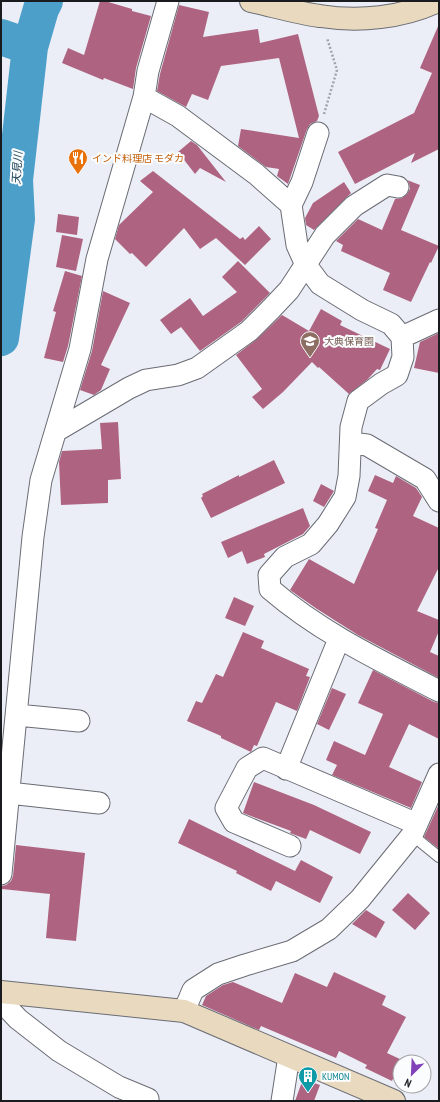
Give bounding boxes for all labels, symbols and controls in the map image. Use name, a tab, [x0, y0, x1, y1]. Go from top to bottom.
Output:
restaurant icon: インド料理店 モダカ	[67, 147, 89, 175]
water label: 天見川	[9, 150, 25, 185]
place label: インド料理店 モダカ	[92, 152, 184, 165]
school or university icon: 大典保育園	[299, 330, 321, 358]
place label: 大典保育園	[324, 335, 374, 348]
north arrow	[392, 1054, 432, 1094]
building icon: KUMON	[297, 1065, 319, 1093]
place label: KUMON	[322, 1070, 349, 1083]
text: N	[402, 1076, 413, 1091]

